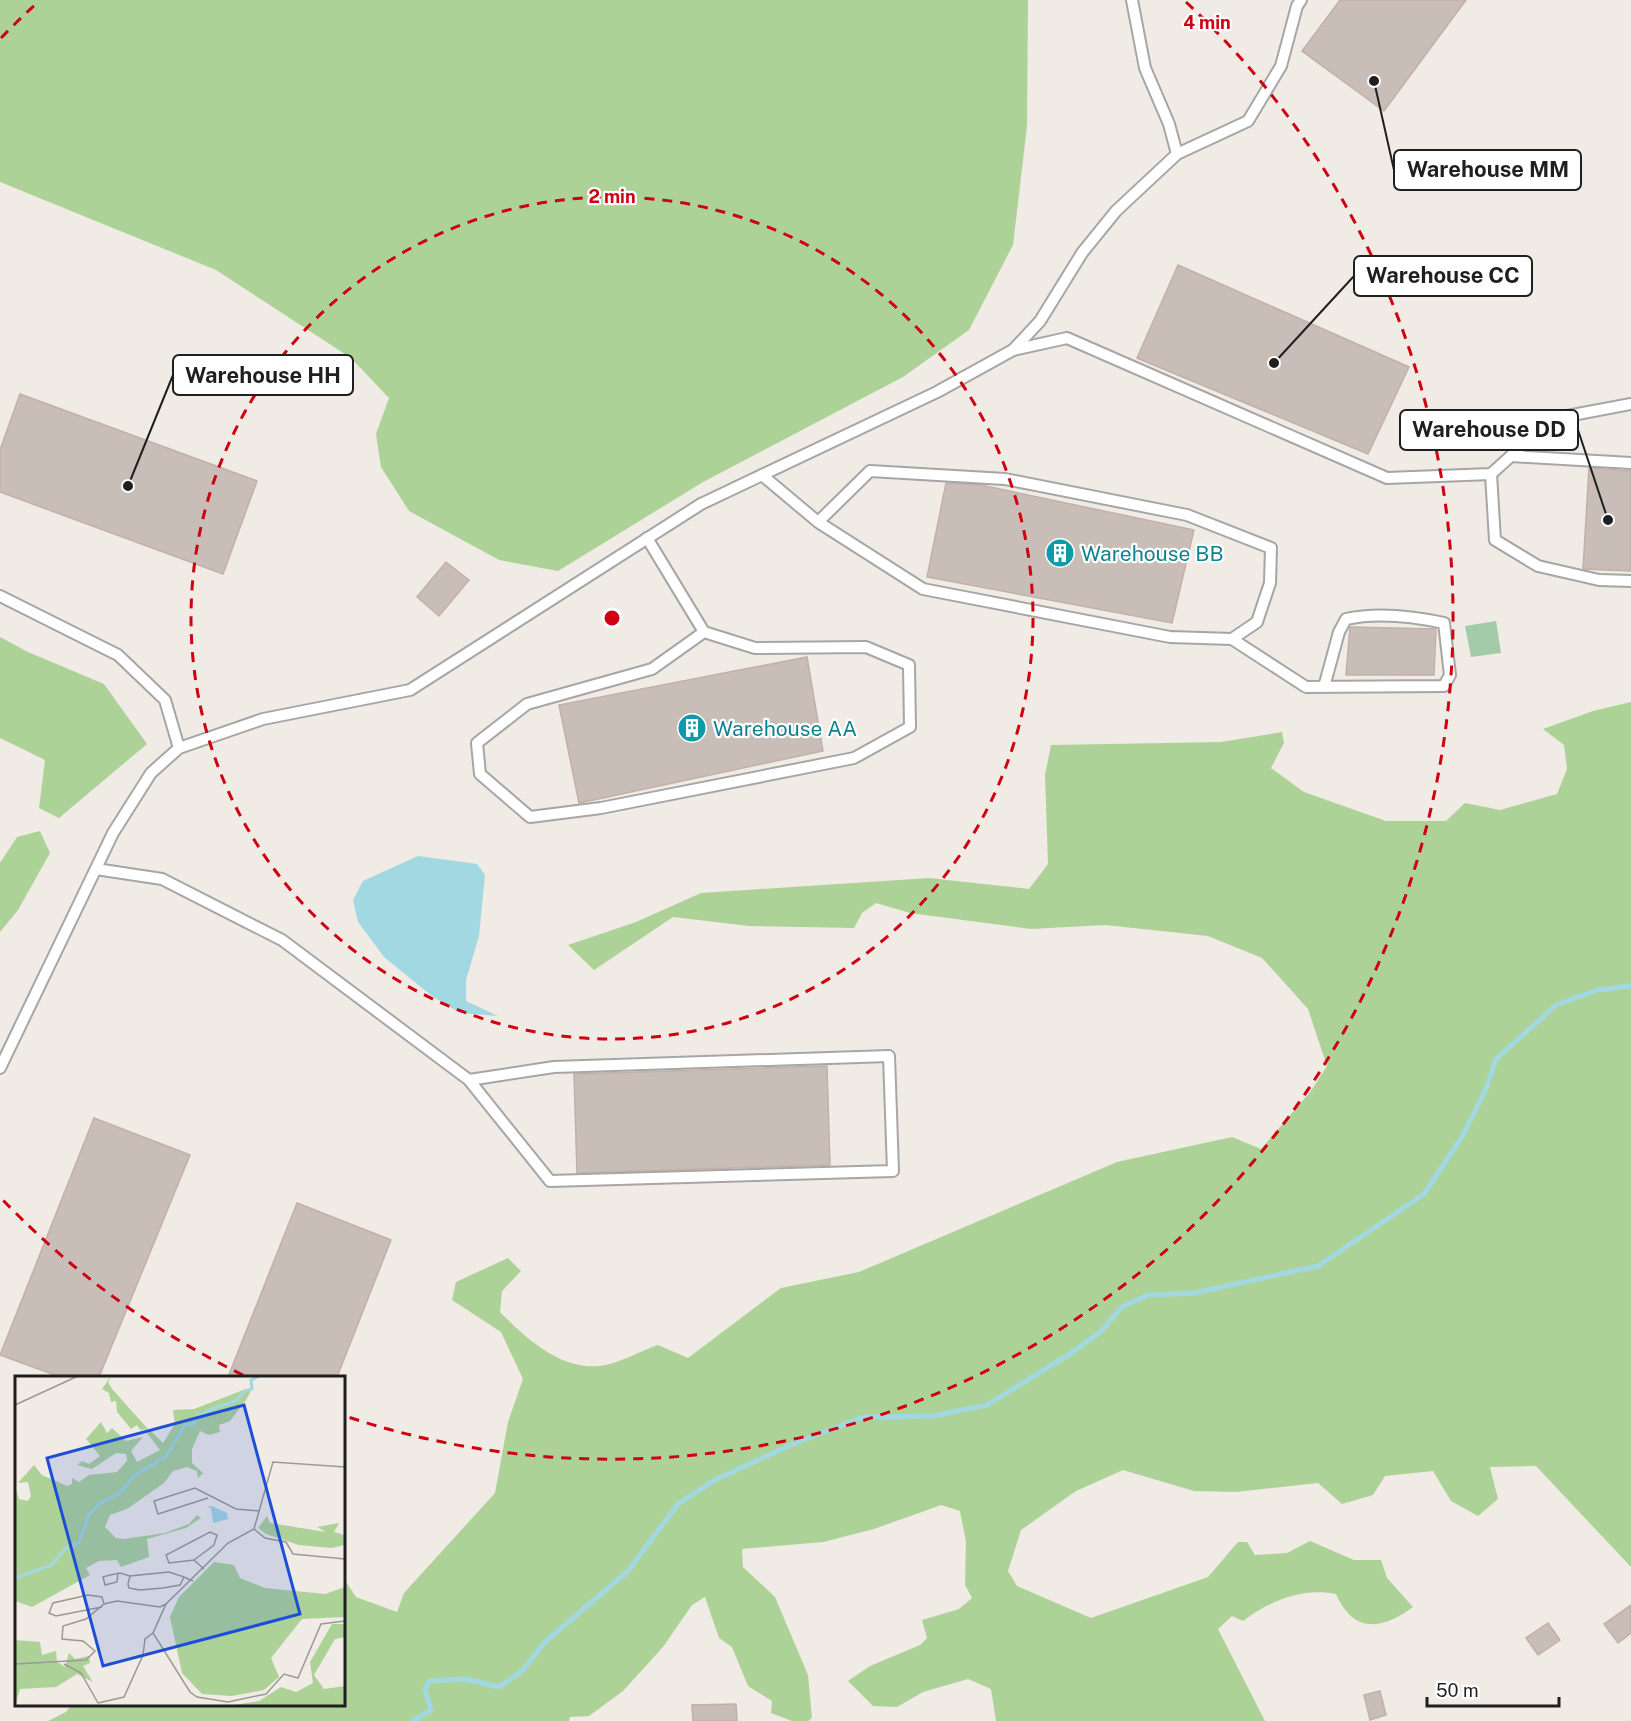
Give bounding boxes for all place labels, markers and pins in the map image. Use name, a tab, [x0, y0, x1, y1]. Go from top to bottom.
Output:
callout: Warehouse MM	[1394, 150, 1581, 190]
callout: Warehouse CC	[1354, 256, 1532, 296]
callout: Warehouse HH	[173, 355, 353, 395]
callout: Warehouse DD	[1400, 410, 1578, 450]
building icon: Warehouse BB	[1044, 537, 1076, 569]
place label: Warehouse BB	[1081, 541, 1224, 566]
centre of rings	[602, 608, 622, 628]
building icon: Warehouse AA	[676, 712, 708, 744]
place label: Warehouse AA	[713, 716, 857, 741]

